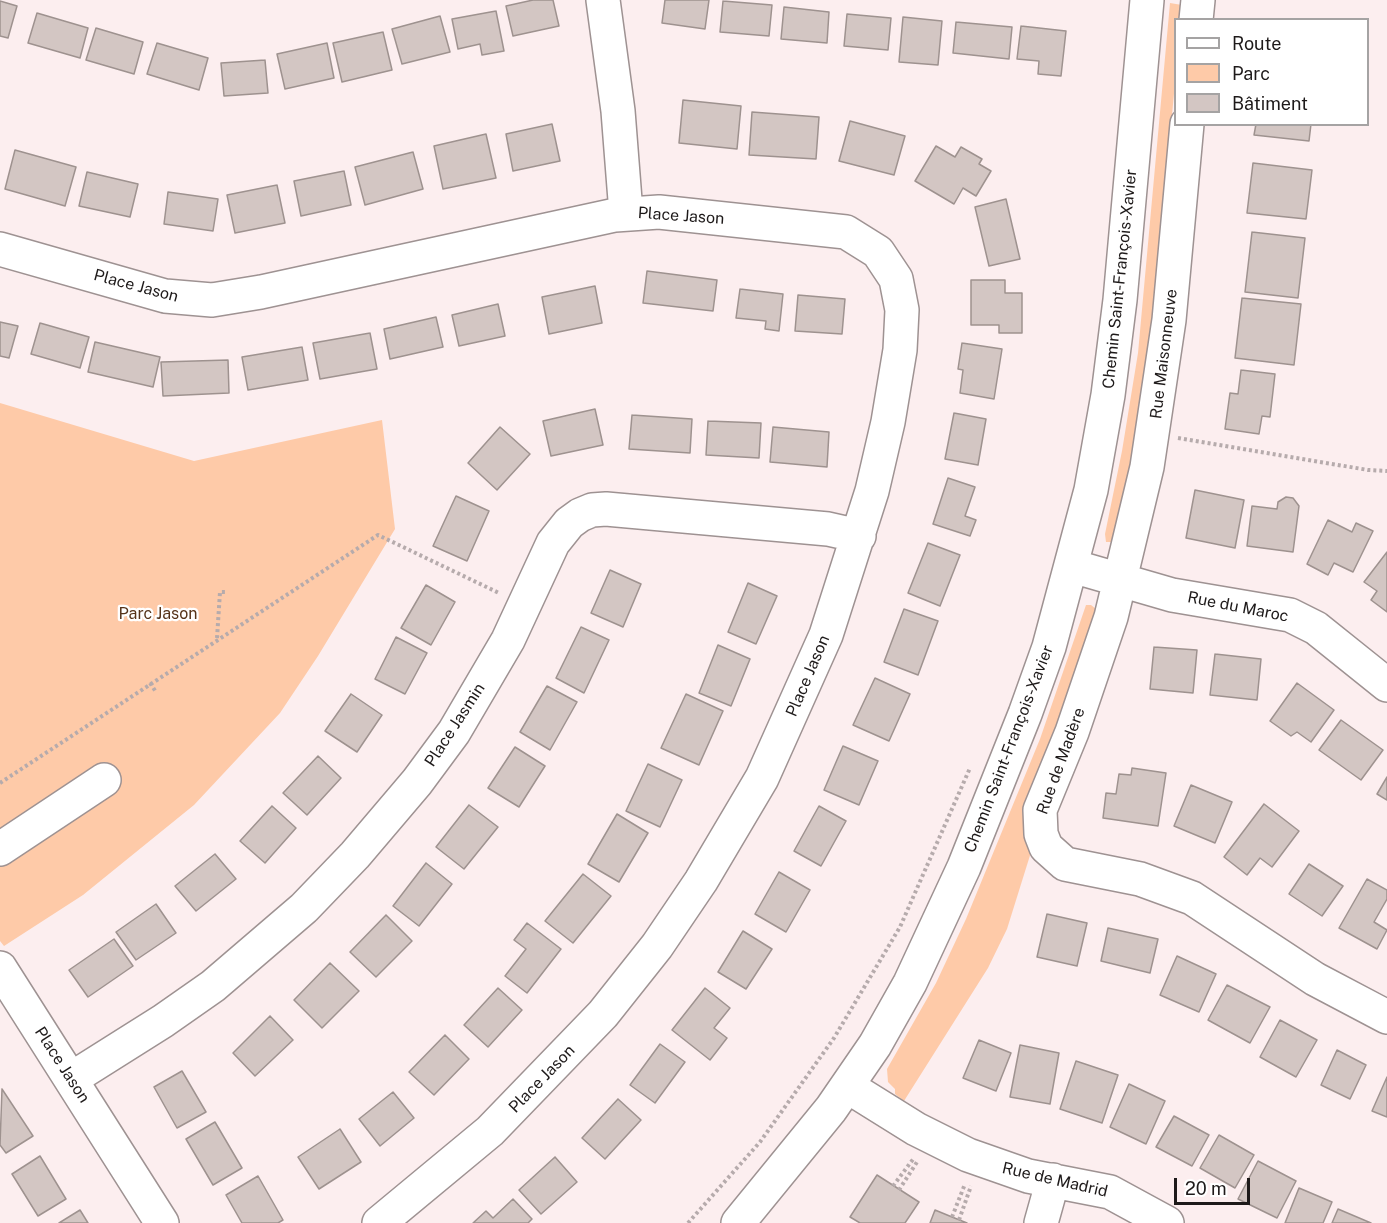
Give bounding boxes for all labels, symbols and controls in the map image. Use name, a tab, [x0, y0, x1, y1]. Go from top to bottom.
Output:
legend	[1174, 18, 1369, 126]
text: Route	[1232, 33, 1281, 54]
text: Parc	[1232, 63, 1270, 84]
text: Bâtiment	[1232, 93, 1308, 114]
street label: Chemin Saint-François-Xavier	[1099, 168, 1141, 390]
street label: Place Jason	[637, 203, 725, 229]
street label: Place Jason	[92, 266, 180, 306]
street label: Rue Maisonneuve	[1147, 288, 1181, 420]
street label: Rue du Maroc	[1186, 588, 1290, 626]
park label: Parc Jason	[119, 604, 197, 624]
street label: Place Jason	[782, 632, 834, 720]
street label: Chemin Saint-François-Xavier	[960, 643, 1058, 855]
street label: Place Jasmin	[421, 680, 489, 770]
street label: Rue de Madère	[1033, 705, 1089, 817]
street label: Place Jason	[30, 1023, 94, 1107]
street label: Place Jason	[505, 1041, 579, 1117]
street label: Rue de Madrid	[1000, 1159, 1110, 1201]
scale bar	[1177, 1166, 1254, 1204]
text: 20 m	[1185, 1178, 1227, 1199]

